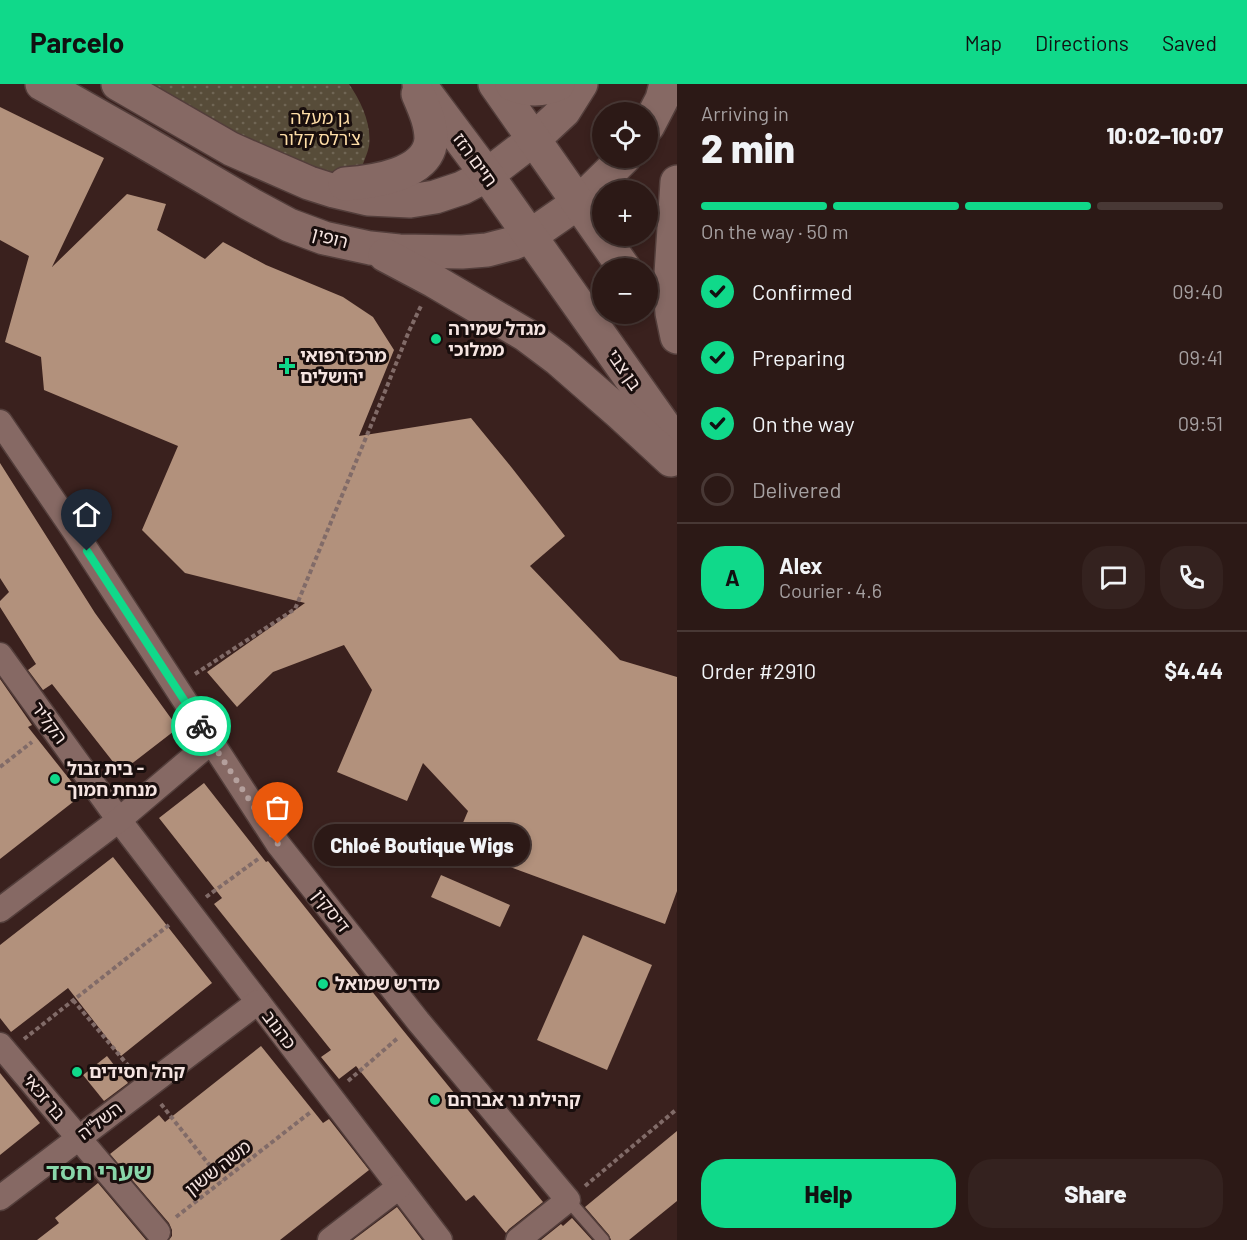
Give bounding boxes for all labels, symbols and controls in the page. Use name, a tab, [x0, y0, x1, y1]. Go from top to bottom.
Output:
text: Parcelo	[30, 25, 124, 59]
text: Map	[965, 30, 1002, 55]
text: Directions	[1035, 30, 1129, 55]
text: Saved	[1162, 30, 1217, 55]
text: Arriving in	[701, 101, 789, 125]
map controls	[592, 102, 658, 324]
button: locate	[592, 102, 658, 168]
park label: גן מעלה צ'רלס קלור	[279, 106, 361, 149]
text: 10:02–10:07	[1106, 122, 1223, 148]
text: 2 min	[701, 124, 795, 171]
street label: חיים הזז	[449, 128, 503, 191]
button: +	[592, 180, 658, 246]
text: On the way · 50 m	[701, 219, 849, 243]
street label: רופין	[310, 222, 351, 252]
button: −	[592, 258, 658, 324]
icon: check	[701, 275, 734, 308]
text: Confirmed	[752, 278, 852, 304]
text: 09:40	[1172, 279, 1223, 303]
place label: מגדל שמירה ממלוכי	[448, 317, 546, 360]
marker: מגדל שמירה ממלוכי	[429, 332, 443, 346]
icon: check	[701, 341, 734, 374]
place label: מרכז רפואי ירושלים	[300, 344, 387, 387]
text: Preparing	[752, 344, 845, 370]
street label: בן צבי	[603, 345, 647, 394]
text: 09:41	[1178, 345, 1223, 369]
marker: מרכז רפואי ירושלים	[278, 357, 296, 375]
icon: check	[701, 407, 734, 440]
text: On the way	[752, 410, 855, 436]
text: 09:51	[1178, 411, 1223, 435]
text: Delivered	[752, 476, 841, 502]
pin	[61, 489, 112, 551]
icon: home	[70, 498, 103, 531]
button: chat	[1082, 546, 1145, 609]
button: phone	[1160, 546, 1223, 609]
text: Alex	[779, 552, 822, 578]
text: A	[725, 564, 740, 590]
text: Courier · 4.6	[779, 578, 882, 602]
text: Order #2910	[701, 657, 816, 683]
text: $4.44	[1165, 657, 1223, 683]
courier	[171, 696, 231, 756]
street label: הקליר	[27, 697, 72, 748]
icon: bike	[185, 710, 218, 743]
place label: בית זבול - מנחת חמוך	[67, 757, 158, 800]
marker: בית זבול - מנחת חמוך	[48, 772, 62, 786]
pin	[252, 782, 303, 844]
icon: bag	[261, 791, 294, 824]
callout: Chloé Boutique Wigs	[314, 823, 530, 865]
text: Chloé Boutique Wigs	[330, 833, 514, 857]
street label: דיסקין	[308, 884, 356, 937]
place label: מדרש שמואל	[335, 972, 440, 994]
marker: מדרש שמואל	[316, 977, 330, 991]
street label: כהנוב	[258, 1006, 302, 1053]
place label: קהל חסידים	[89, 1060, 185, 1082]
marker: קהל חסידים	[70, 1065, 84, 1079]
street label: בר זכאי	[19, 1068, 71, 1124]
place label: קהילת נר אברהם	[447, 1088, 581, 1110]
marker: קהילת נר אברהם	[428, 1093, 442, 1107]
street label: השל"ה	[73, 1096, 126, 1144]
street label: משה ששון	[180, 1135, 255, 1200]
district label: שערי חסד	[46, 1156, 152, 1185]
button: Help	[701, 1159, 956, 1228]
button: Share	[968, 1159, 1223, 1228]

